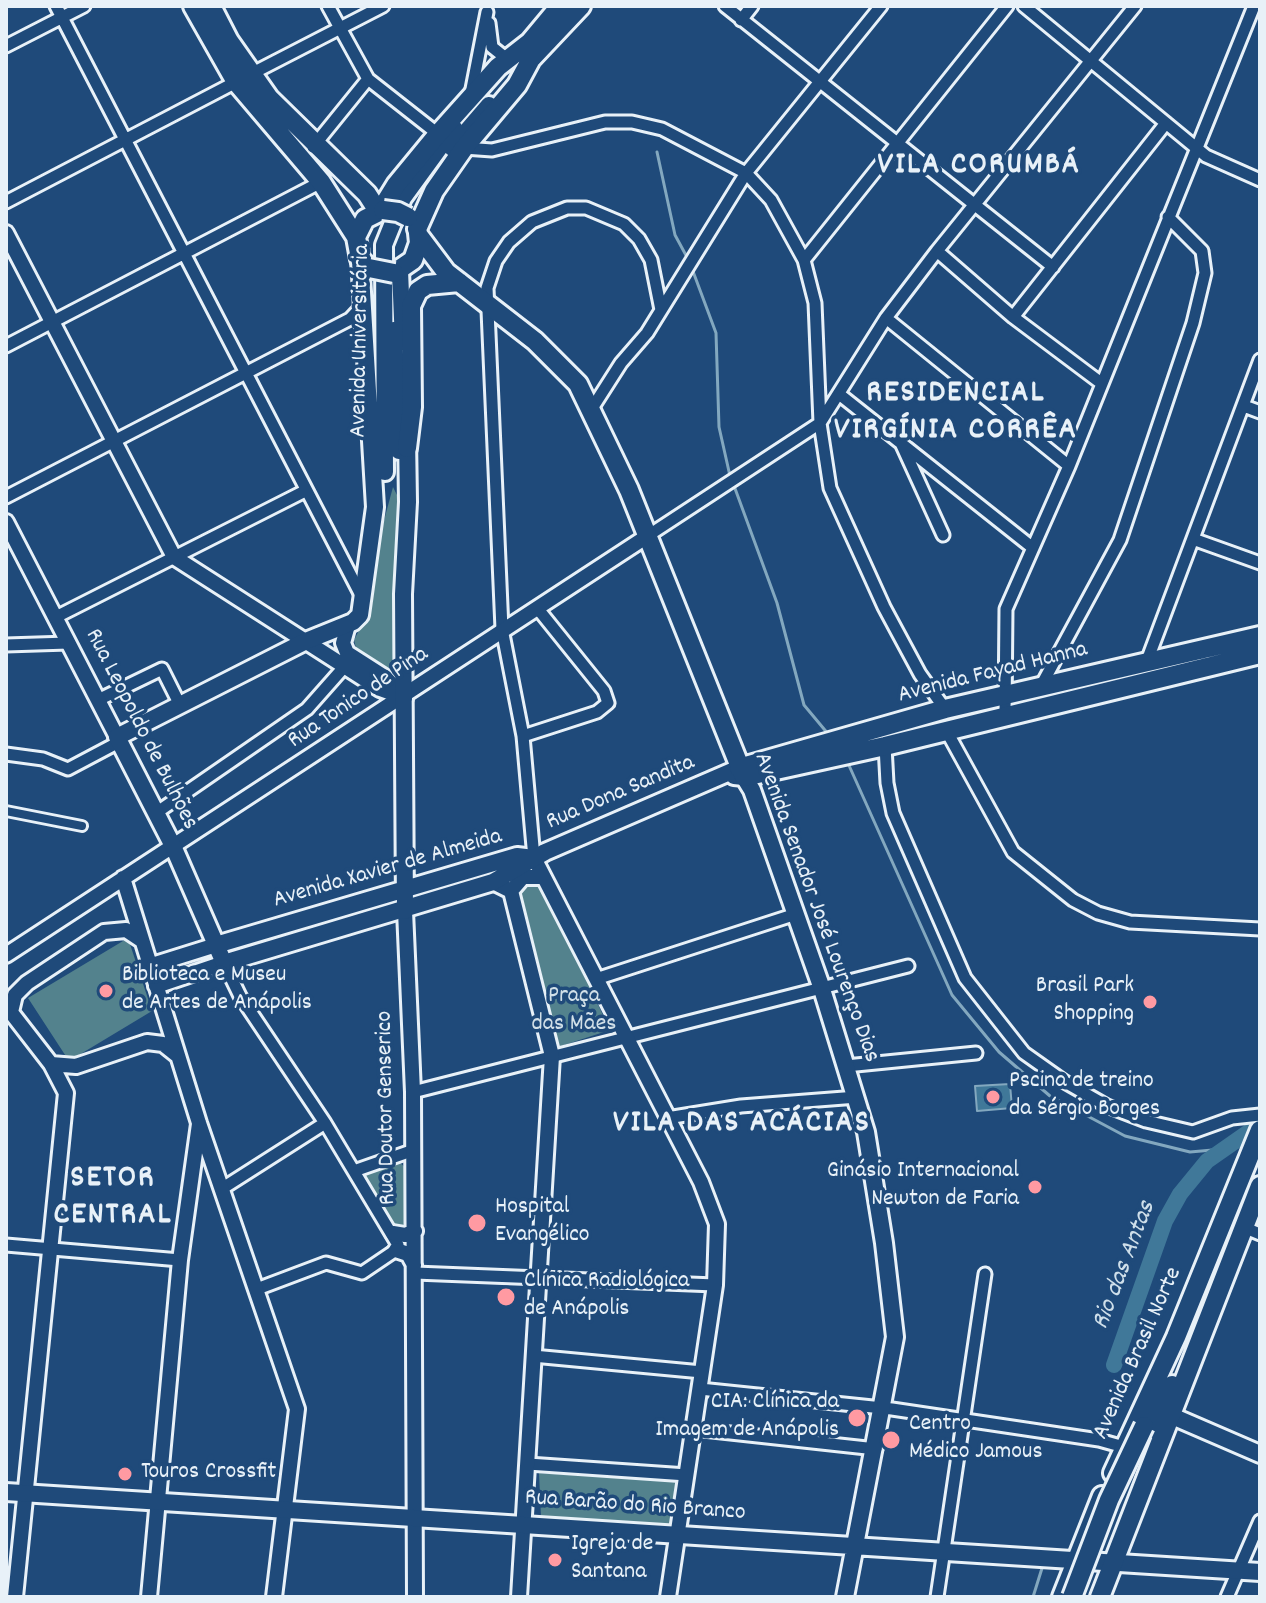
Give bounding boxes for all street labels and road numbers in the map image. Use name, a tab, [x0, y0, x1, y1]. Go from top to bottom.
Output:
street label: Avenida Universitária	[346, 244, 378, 438]
street label: Rua Leopoldo de Bulhões	[77, 625, 203, 835]
street label: Avenida Fayad Hanna	[895, 637, 1091, 711]
street label: Rua Tonico de Pina	[283, 641, 435, 757]
street label: Avenida Senador José Lourenço Dias	[745, 749, 885, 1067]
street label: Rua Dona Sandita	[542, 750, 700, 838]
street label: Avenida Xavier de Almeida	[270, 824, 506, 916]
street label: Rua Doutor Genserico	[372, 1011, 404, 1205]
street label: Avenida Brasil Norte	[1088, 1264, 1190, 1444]
street label: Rua Barão do Rio Branco	[524, 1485, 746, 1529]

